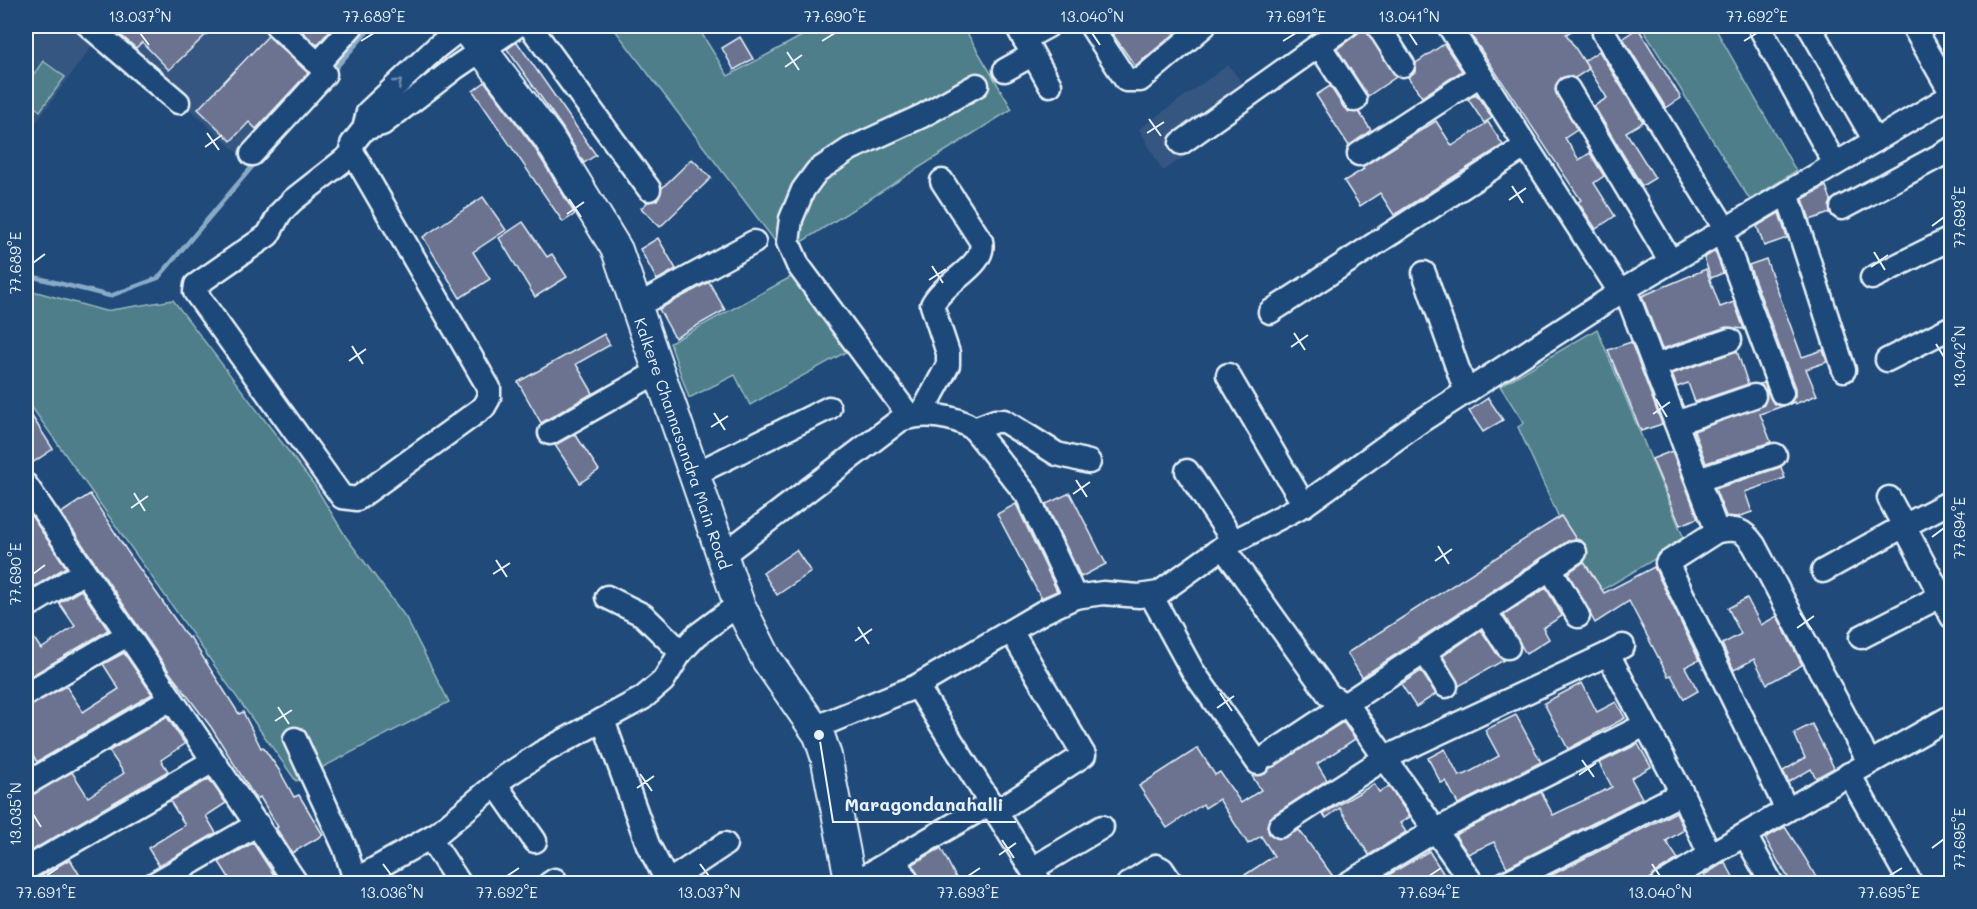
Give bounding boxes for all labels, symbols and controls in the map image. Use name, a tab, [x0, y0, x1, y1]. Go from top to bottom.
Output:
text: 13.037°N	[108, 6, 172, 26]
text: 77.689°E	[343, 6, 406, 26]
text: 77.690°E	[804, 6, 867, 26]
text: 13.040°N	[1060, 6, 1124, 26]
text: 77.691°E	[1266, 6, 1326, 26]
text: 13.041°N	[1378, 6, 1440, 26]
text: 77.692°E	[1726, 6, 1788, 26]
one-way arrow	[391, 80, 402, 91]
text: 77.693°E	[1949, 185, 1969, 248]
text: 77.689°E	[5, 231, 25, 294]
street label: Kalkere Channasandra Main Road	[631, 315, 737, 572]
text: 13.042°N	[1949, 325, 1969, 389]
text: 77.694°E	[1949, 496, 1969, 559]
text: 77.690°E	[5, 542, 25, 605]
text: 13.035°N	[5, 782, 25, 846]
callout: Maragondanahalli	[833, 786, 1016, 822]
text: Maragondanahalli	[844, 792, 1004, 816]
text: 77.695°E	[1949, 808, 1969, 870]
text: 77.691°E	[16, 882, 76, 902]
text: 13.036°N	[360, 882, 424, 902]
text: 77.692°E	[476, 882, 538, 902]
text: 13.037°N	[677, 882, 741, 902]
text: 77.693°E	[937, 882, 1000, 902]
text: 77.694°E	[1398, 882, 1461, 902]
text: 13.040°N	[1628, 882, 1692, 902]
text: 77.695°E	[1858, 882, 1920, 902]

